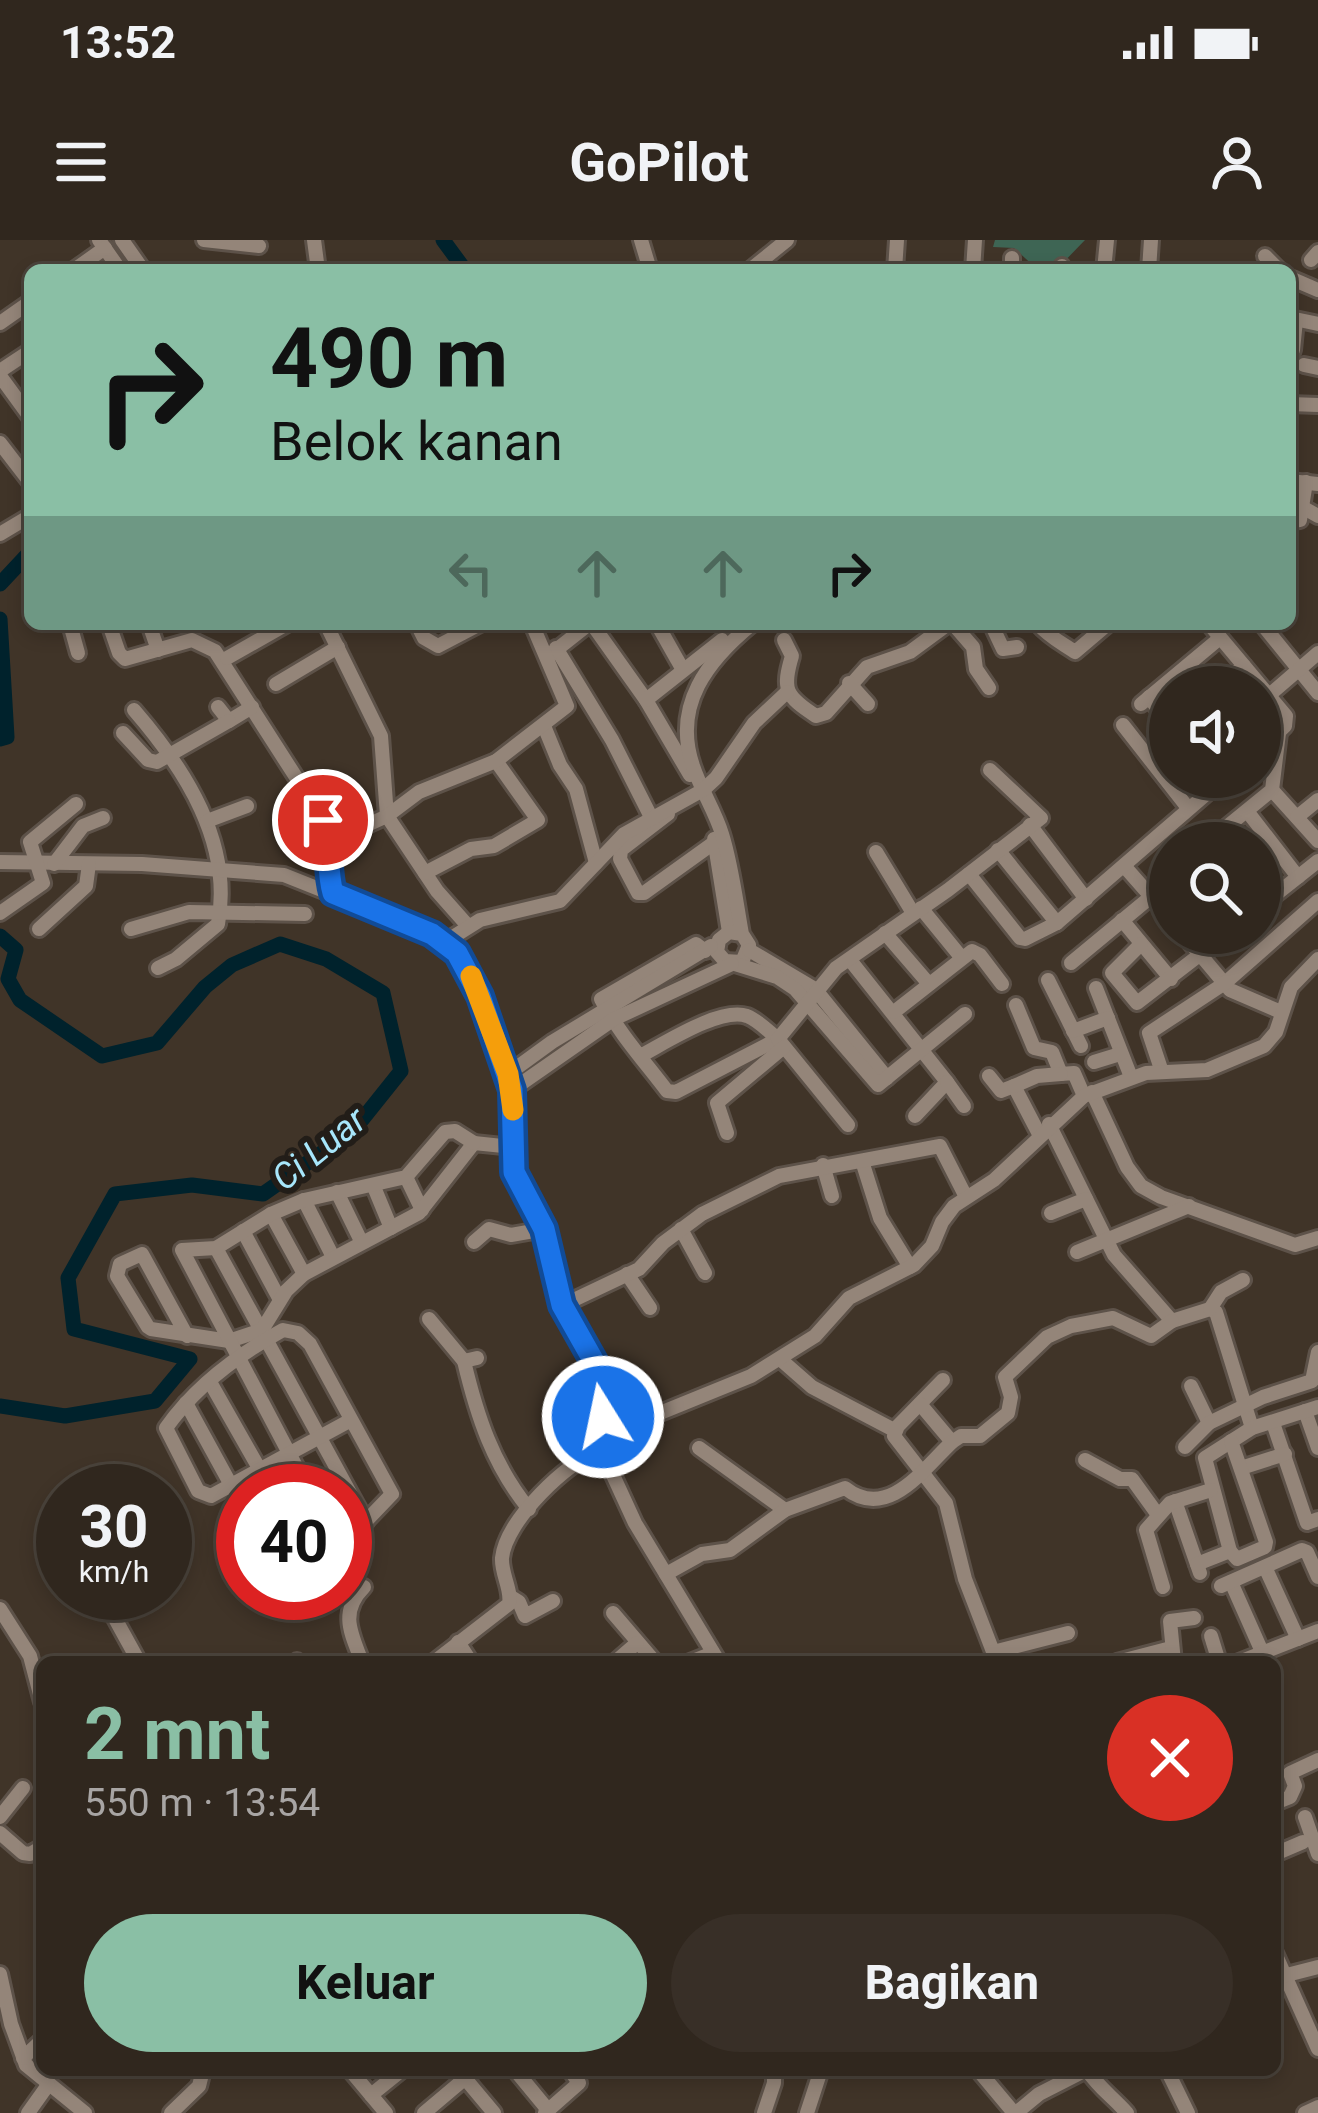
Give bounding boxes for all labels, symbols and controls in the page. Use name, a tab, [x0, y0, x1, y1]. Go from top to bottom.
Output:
text: 13:52	[60, 16, 176, 69]
icon: menu	[48, 129, 114, 195]
icon: person	[1204, 129, 1270, 195]
text: GoPilot	[569, 131, 749, 194]
text: 490 m	[270, 309, 508, 408]
icon: right	[72, 312, 228, 468]
text: Belok kanan	[270, 410, 563, 473]
icon: left	[438, 540, 504, 606]
icon: ahead	[564, 540, 630, 606]
icon: ahead	[690, 540, 756, 606]
icon: right	[816, 540, 882, 606]
map controls	[1149, 666, 1281, 954]
button: sound	[1149, 666, 1281, 798]
pin	[272, 769, 374, 871]
icon: arrive	[290, 787, 356, 853]
button: search	[1149, 822, 1281, 954]
water label: Ci Luar	[264, 1098, 375, 1199]
position arrow	[540, 1354, 666, 1480]
speed limit sign: 40	[216, 1464, 372, 1620]
text: 30	[80, 1491, 148, 1562]
text: km/h	[79, 1554, 149, 1589]
text: 2 mnt	[84, 1692, 270, 1777]
button: close	[1107, 1695, 1233, 1821]
text: 550 m · 13:54	[84, 1780, 320, 1826]
button: Keluar	[84, 1914, 647, 2052]
button: Bagikan	[671, 1914, 1233, 2052]

